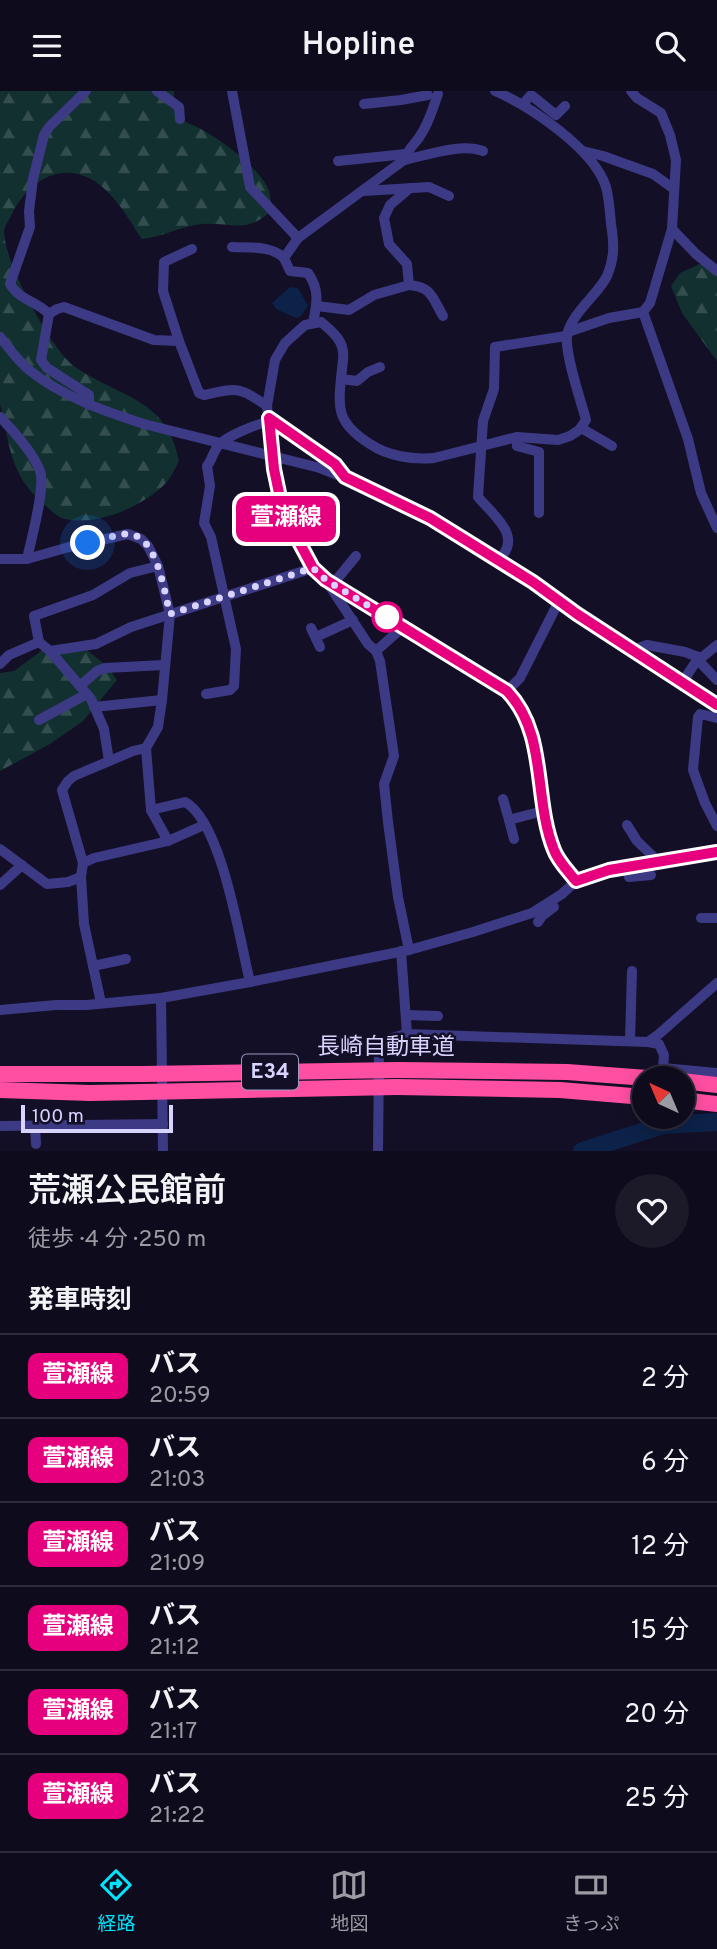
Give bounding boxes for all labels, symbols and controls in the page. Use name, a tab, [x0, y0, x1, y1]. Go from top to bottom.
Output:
text: Hopline	[302, 26, 415, 66]
icon: menu	[28, 27, 66, 65]
icon: search	[651, 27, 689, 65]
line badge: 萱瀬線	[246, 496, 326, 542]
text: 萱瀬線	[250, 504, 322, 534]
your location	[70, 525, 105, 560]
unlabelled marker	[372, 602, 402, 632]
street label: 長崎自動車道	[317, 1034, 455, 1063]
road number: E34	[242, 1055, 298, 1089]
north arrow	[632, 1066, 695, 1129]
map controls	[632, 1066, 695, 1129]
scale bar	[21, 1102, 173, 1134]
text: 100 m	[32, 1105, 84, 1129]
text: 荒瀬公民館前	[28, 1172, 226, 1214]
button: heart	[615, 1174, 689, 1248]
text: 徒歩 · 4 分 · 250 m	[28, 1226, 206, 1255]
text: 発車時刻	[28, 1285, 132, 1318]
text: バス	[149, 1349, 201, 1382]
text: 萱瀬線	[42, 1361, 114, 1391]
text: 2 分	[641, 1363, 689, 1396]
text: 20:59	[149, 1382, 211, 1411]
text: バス	[149, 1433, 201, 1466]
text: 萱瀬線	[42, 1445, 114, 1475]
text: 6 分	[641, 1447, 689, 1480]
text: 21:03	[149, 1466, 205, 1495]
text: バス	[149, 1517, 201, 1550]
text: 萱瀬線	[42, 1529, 114, 1559]
text: 12 分	[631, 1531, 689, 1564]
text: 21:09	[149, 1550, 205, 1579]
text: バス	[149, 1601, 201, 1634]
text: 萱瀬線	[42, 1613, 114, 1643]
text: 15 分	[631, 1615, 689, 1648]
text: 21:12	[149, 1634, 200, 1663]
text: バス	[149, 1685, 201, 1718]
text: 萱瀬線	[42, 1697, 114, 1727]
text: 20 分	[624, 1699, 689, 1732]
text: 21:17	[149, 1718, 197, 1747]
text: バス	[149, 1769, 201, 1802]
text: 萱瀬線	[42, 1781, 114, 1811]
text: 25 分	[625, 1783, 689, 1816]
text: 21:22	[149, 1802, 205, 1831]
tab: 経路	[97, 1866, 135, 1937]
tab: 地図	[330, 1866, 368, 1937]
tab: きっぷ	[563, 1866, 620, 1937]

